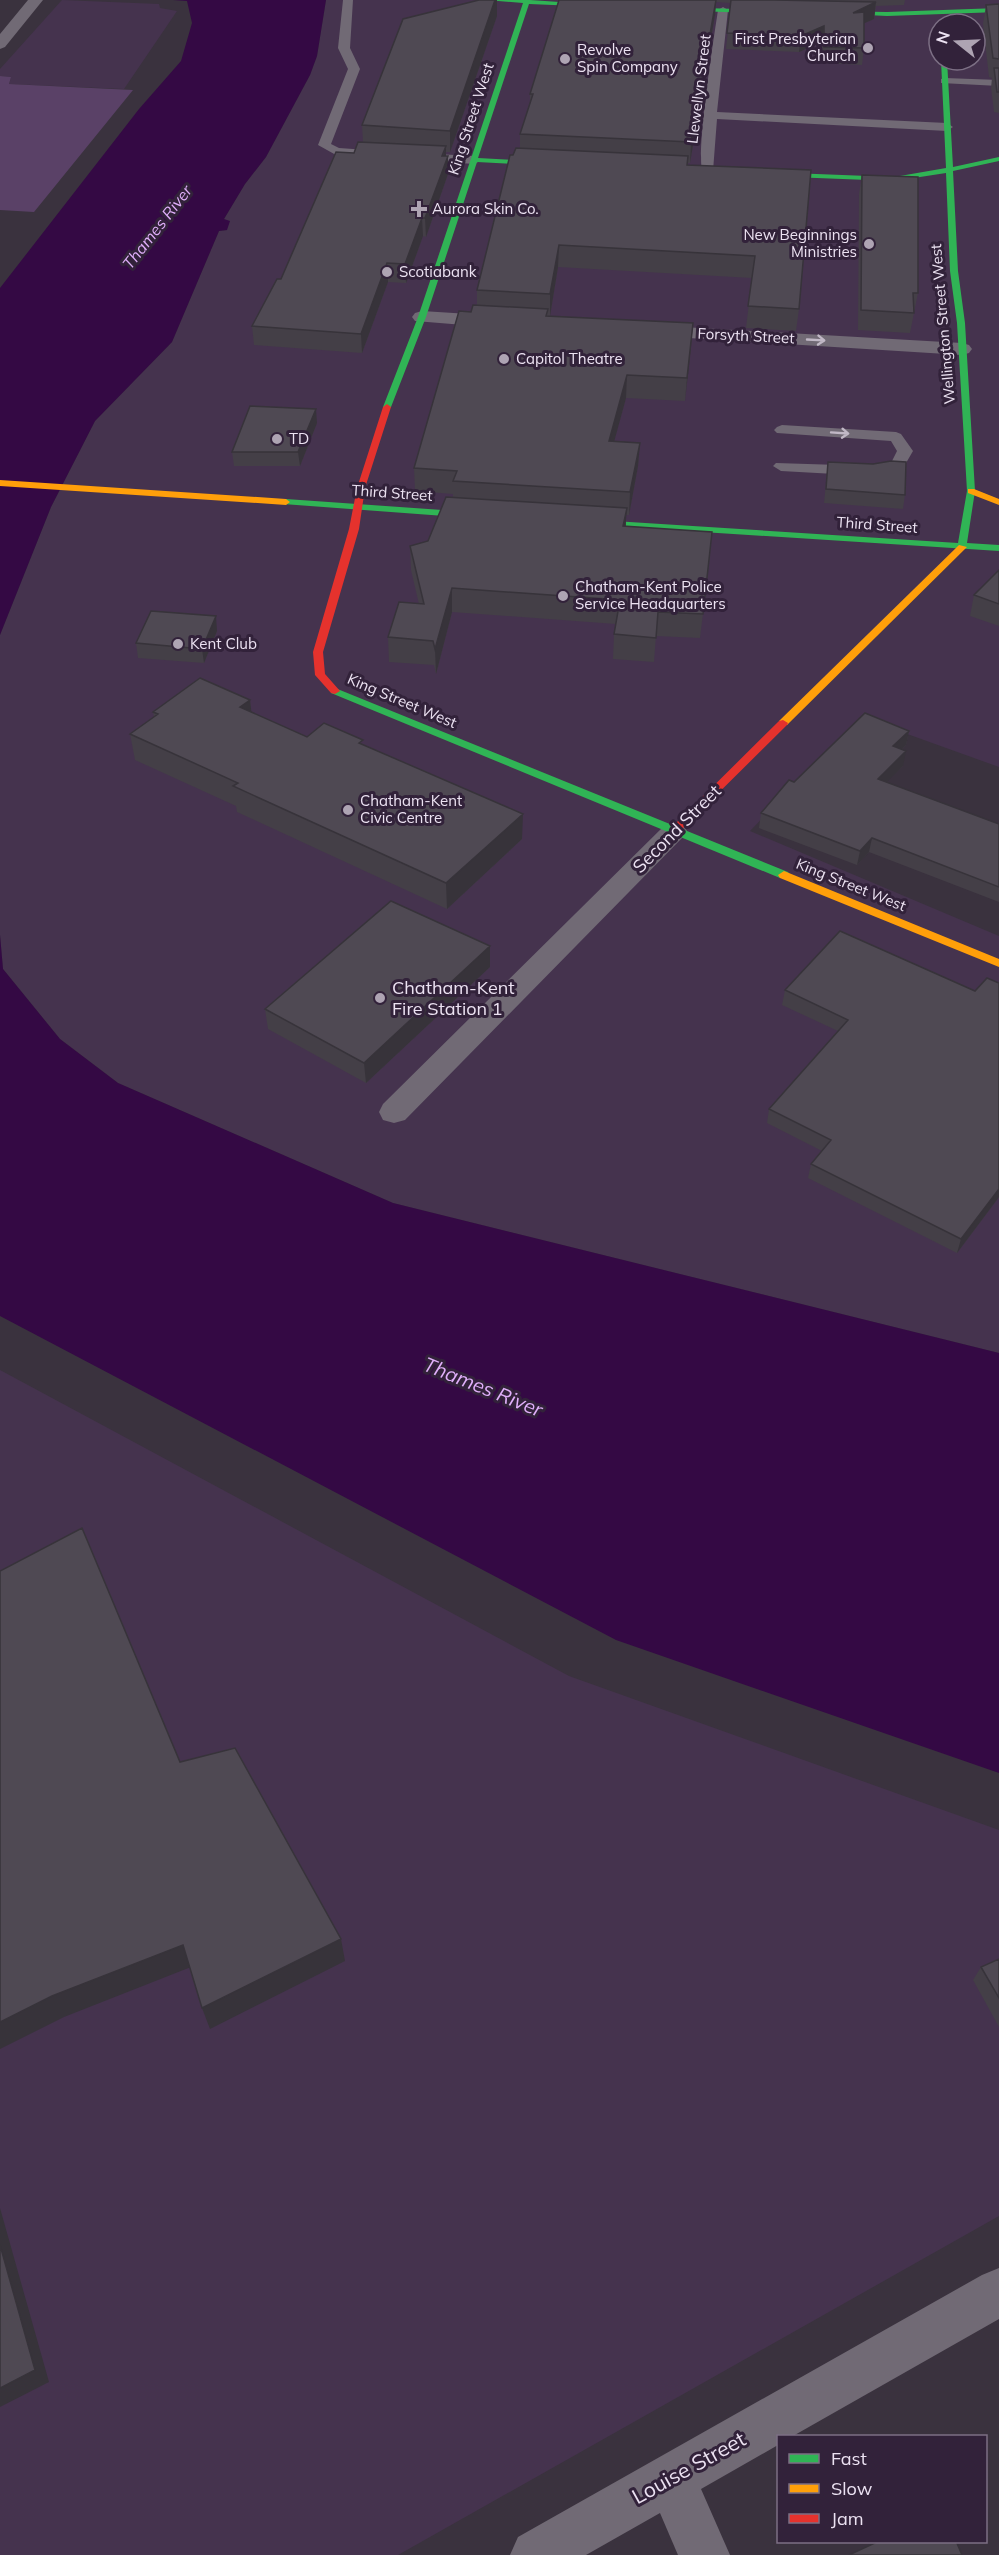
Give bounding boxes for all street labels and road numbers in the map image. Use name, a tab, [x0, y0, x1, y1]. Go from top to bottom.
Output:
street label: Llewellyn Street	[682, 33, 715, 145]
street label: King Street West	[443, 60, 498, 177]
street label: Wellington Street West	[926, 243, 959, 405]
street label: Forsyth Street	[697, 323, 795, 348]
street label: Third Street	[351, 480, 433, 505]
street label: Third Street	[836, 512, 918, 537]
street label: King Street West	[345, 669, 460, 732]
street label: Second Street	[628, 780, 726, 878]
street label: King Street West	[793, 854, 909, 915]
street label: Louise Street	[627, 2425, 750, 2509]

